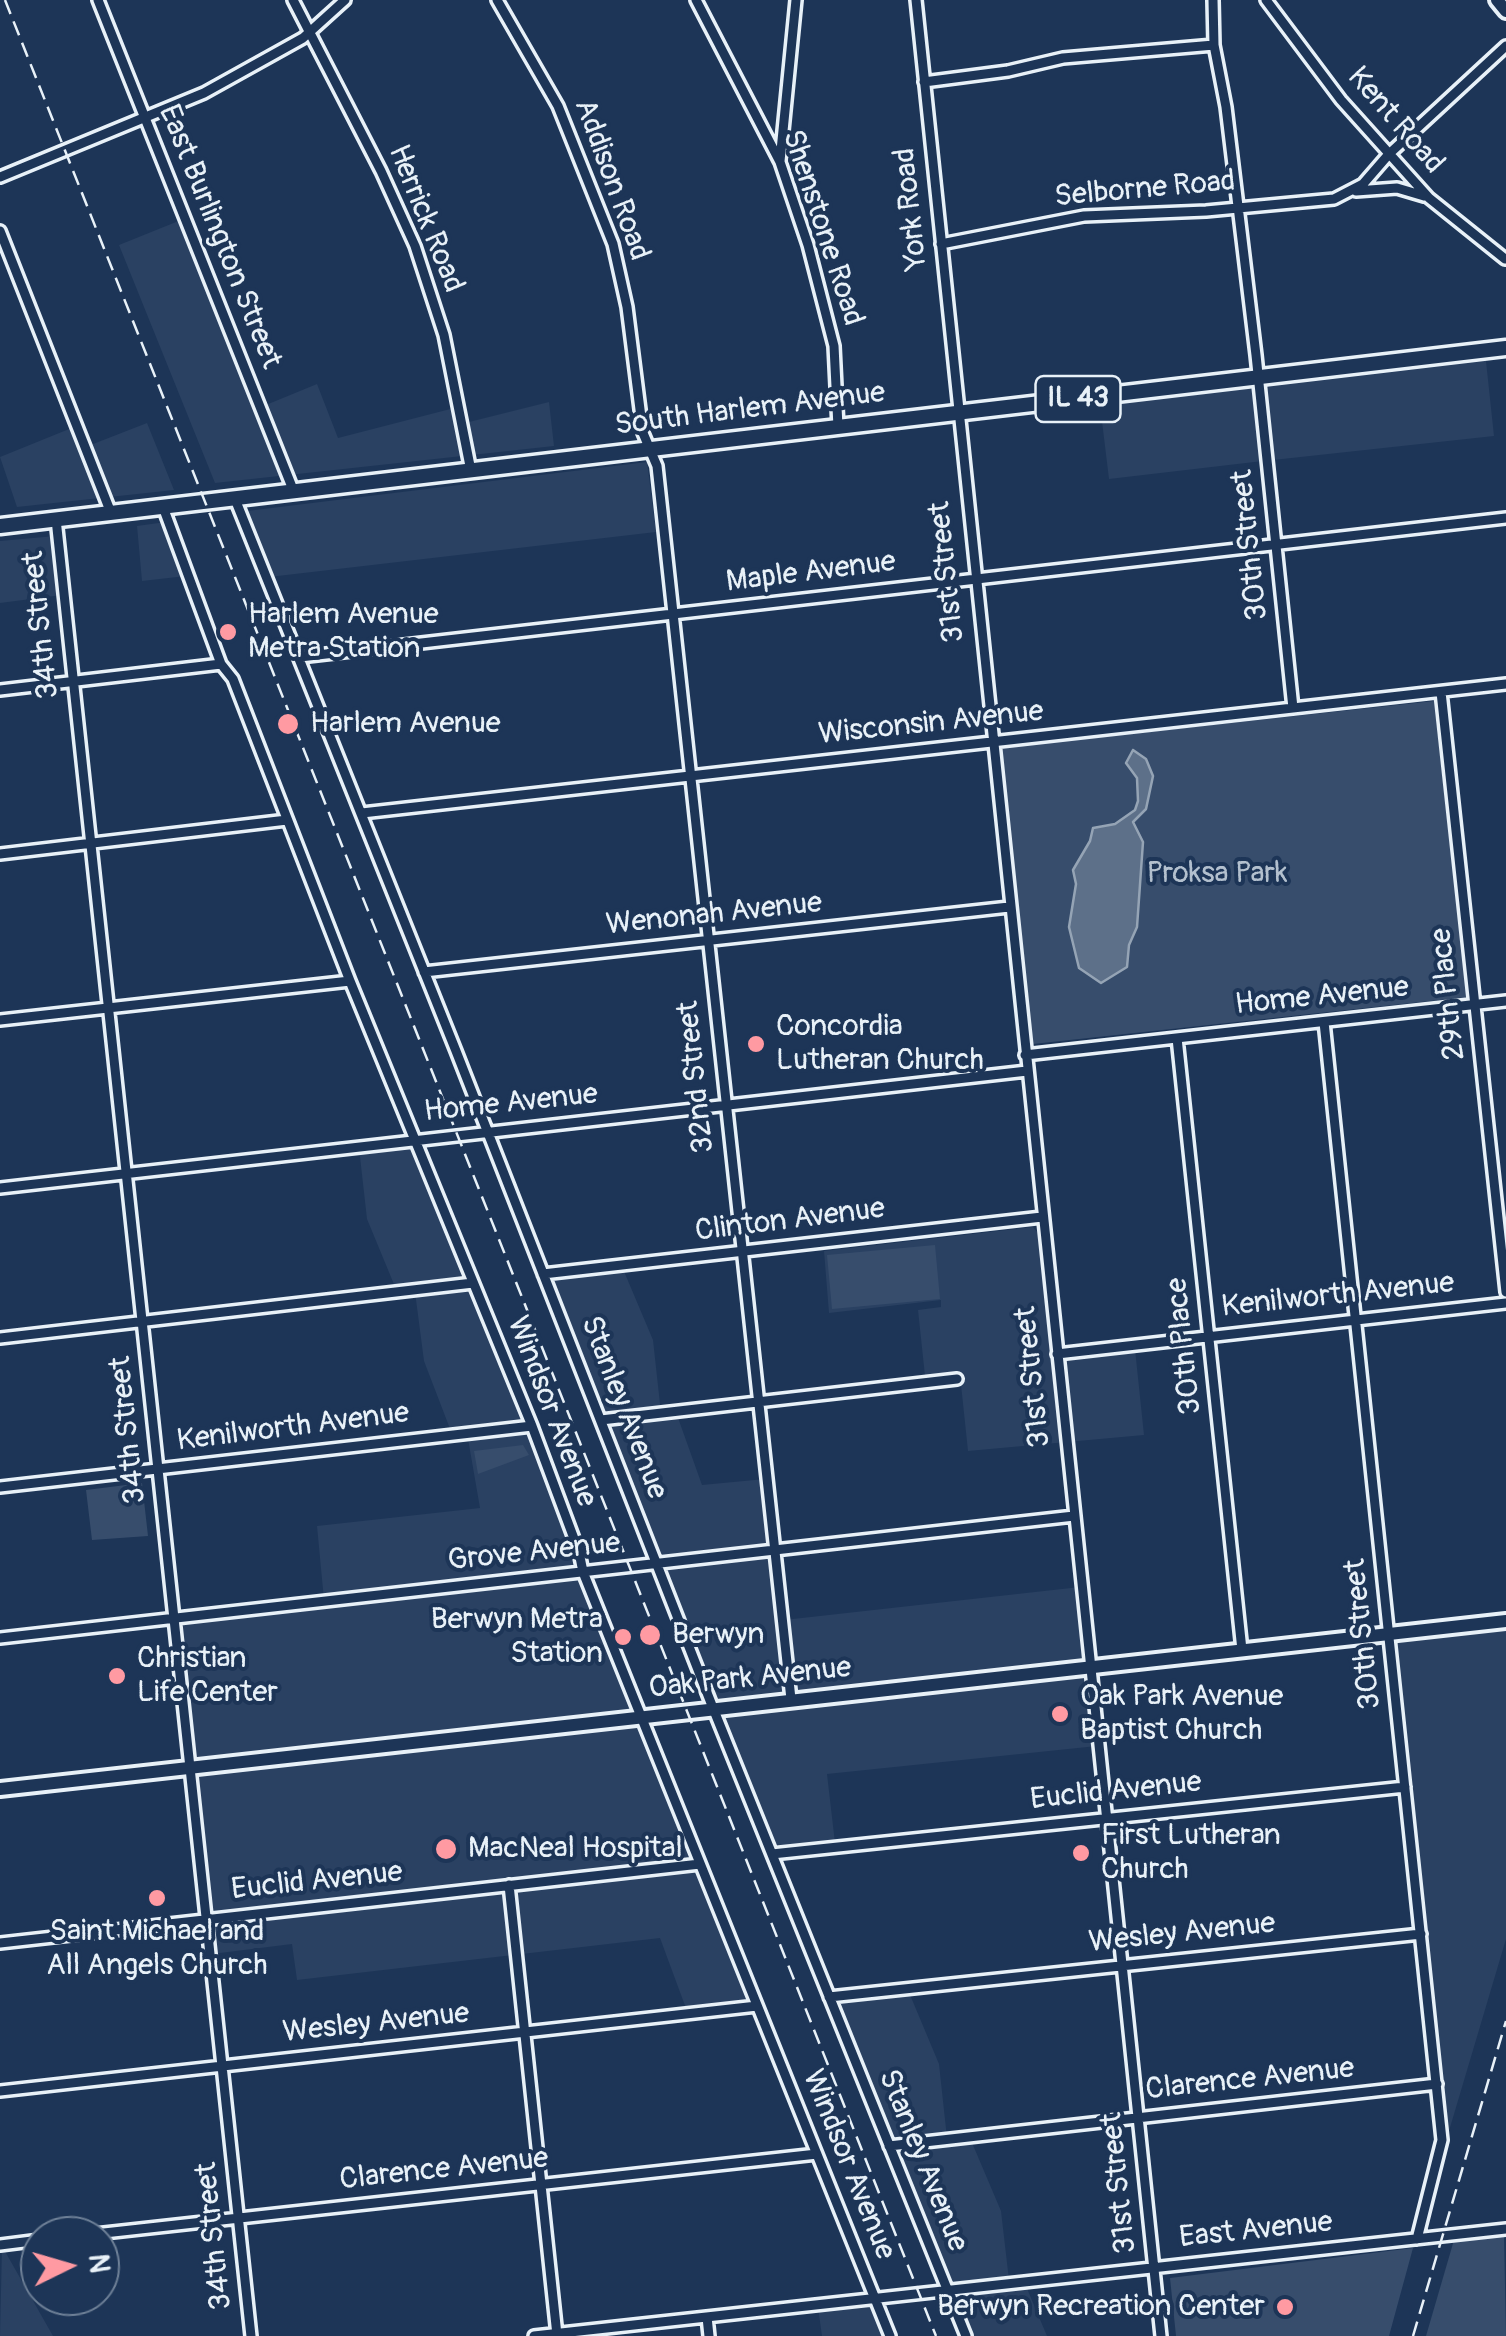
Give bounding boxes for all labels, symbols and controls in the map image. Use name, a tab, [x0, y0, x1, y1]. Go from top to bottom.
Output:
street label: Kent Road	[1339, 60, 1451, 182]
street label: Addison Road	[565, 94, 657, 266]
street label: East Burlington Street	[150, 100, 288, 374]
street label: Shenstone Road	[773, 126, 871, 330]
street label: Herrick Road	[379, 140, 471, 298]
street label: York Road	[888, 146, 936, 272]
street label: Selborne Road	[1053, 164, 1237, 216]
street label: South Harlem Avenue	[613, 376, 887, 444]
road number: IL 43	[1036, 376, 1120, 422]
street label: 30th Street	[1225, 468, 1277, 622]
street label: 31st Street	[923, 500, 973, 644]
street label: Maple Avenue	[724, 545, 898, 601]
street label: 34th Street	[16, 549, 68, 701]
place label: Harlem Avenue Metra Station	[248, 597, 439, 668]
marker: Harlem Avenue Metra Station	[217, 621, 239, 643]
street label: Wisconsin Avenue	[817, 694, 1045, 754]
place label: Harlem Avenue	[310, 706, 501, 742]
marker: Harlem Avenue	[275, 711, 301, 737]
park label: Proksa Park	[1146, 856, 1288, 892]
street label: Wenonah Avenue	[604, 886, 824, 944]
street label: 29th Place	[1424, 926, 1474, 1062]
street label: Home Avenue	[1233, 970, 1411, 1024]
street label: 32nd Street	[671, 999, 723, 1155]
place label: Concordia Lutheran Church	[776, 1009, 984, 1080]
marker: Concordia Lutheran Church	[745, 1033, 767, 1055]
street label: Home Avenue	[422, 1077, 600, 1131]
street label: Clinton Avenue	[693, 1191, 887, 1251]
street label: Kenilworth Avenue	[1220, 1266, 1456, 1326]
street label: 30th Place	[1160, 1276, 1210, 1416]
street label: 31st Street	[1009, 1305, 1059, 1449]
street label: Stanley Avenue	[572, 1311, 674, 1505]
street label: Windsor Avenue	[498, 1312, 604, 1512]
street label: 34th Street	[103, 1354, 155, 1506]
street label: Kenilworth Avenue	[175, 1396, 411, 1460]
street label: Grove Avenue	[446, 1526, 622, 1580]
street label: 30th Street	[1338, 1557, 1390, 1711]
place label: Berwyn Metra Station	[431, 1602, 603, 1672]
place label: Berwyn	[672, 1617, 765, 1653]
marker: Berwyn	[637, 1622, 663, 1648]
marker: Berwyn Metra Station	[612, 1626, 634, 1648]
place label: Christian Life Center	[137, 1641, 278, 1712]
street label: Oak Park Avenue	[647, 1650, 853, 1708]
marker: Christian Life Center	[106, 1665, 128, 1687]
place label: Oak Park Avenue Baptist Church	[1080, 1679, 1283, 1750]
marker: Oak Park Avenue Baptist Church	[1049, 1703, 1071, 1725]
street label: Euclid Avenue	[1029, 1765, 1203, 1819]
place label: First Lutheran Church	[1101, 1818, 1281, 1888]
place label: MacNeal Hospital	[468, 1831, 683, 1867]
marker: MacNeal Hospital	[433, 1836, 459, 1862]
marker: First Lutheran Church	[1070, 1842, 1092, 1864]
street label: Euclid Avenue	[230, 1855, 404, 1909]
marker: Saint Michael and All Angels Church	[146, 1887, 168, 1909]
street label: Wesley Avenue	[1087, 1906, 1277, 1962]
place label: Saint Michael and All Angels Church	[46, 1914, 268, 1984]
street label: Wesley Avenue	[281, 1996, 471, 2052]
street label: Clarence Avenue	[1144, 2051, 1356, 2109]
street label: Windsor Avenue	[794, 2065, 902, 2265]
street label: Stanley Avenue	[869, 2065, 975, 2257]
street label: 31st Street	[1095, 2111, 1145, 2255]
street label: Clarence Avenue	[338, 2141, 550, 2199]
street label: 34th Street	[189, 2160, 241, 2312]
street label: East Avenue	[1178, 2205, 1334, 2257]
north arrow	[20, 2216, 120, 2316]
text: N	[80, 2253, 117, 2274]
place label: Berwyn Recreation Center	[937, 2289, 1265, 2325]
marker: Berwyn Recreation Center	[1274, 2296, 1296, 2318]

